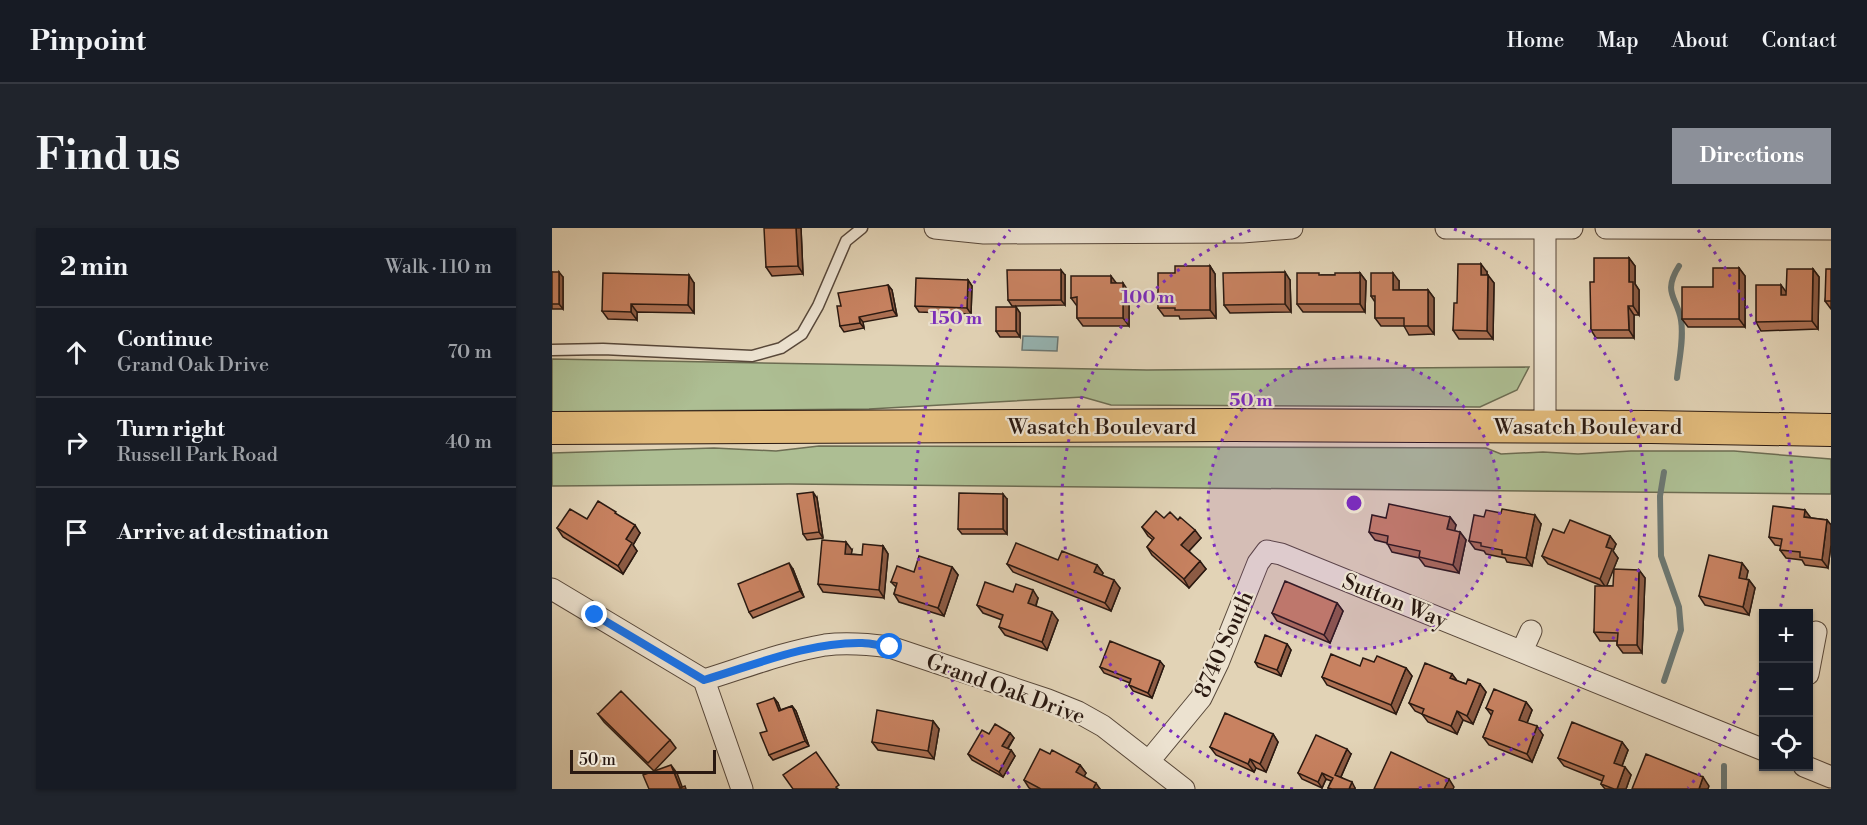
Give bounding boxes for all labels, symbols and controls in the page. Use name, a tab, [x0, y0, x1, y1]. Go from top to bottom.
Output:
text: Pinpoint	[30, 24, 146, 59]
text: Home	[1507, 28, 1564, 54]
text: Map	[1597, 28, 1639, 54]
text: About	[1672, 28, 1729, 54]
text: Contact	[1762, 28, 1837, 54]
button: Directions	[1672, 128, 1831, 184]
text: Find us	[36, 130, 180, 183]
text: 2 min	[60, 251, 128, 283]
text: Walk · 110 m	[385, 255, 492, 280]
text: 100 m	[1121, 286, 1175, 309]
text: 150 m	[930, 307, 983, 330]
text: Continue	[117, 326, 213, 353]
icon: ahead	[60, 336, 93, 369]
text: 70 m	[448, 340, 492, 365]
text: Grand Oak Drive	[117, 353, 269, 378]
text: 50 m	[1229, 389, 1273, 412]
street label: Wasatch Boulevard	[1007, 414, 1197, 441]
street label: Wasatch Boulevard	[1493, 414, 1683, 441]
text: Turn right	[117, 416, 225, 443]
icon: right	[60, 426, 93, 459]
text: 40 m	[445, 430, 492, 455]
text: Russell Park Road	[117, 443, 278, 468]
centre of rings	[1344, 493, 1364, 513]
icon: arrive	[60, 516, 93, 549]
text: Arrive at destination	[117, 519, 329, 546]
street label: Sutton Way	[1338, 568, 1451, 635]
street label: 8740 South	[1189, 587, 1260, 702]
route end	[581, 601, 607, 627]
map controls	[1759, 609, 1813, 771]
button: +	[1759, 609, 1813, 663]
route start	[876, 633, 902, 659]
street label: Grand Oak Drive	[922, 648, 1089, 731]
button: −	[1759, 663, 1813, 717]
button: locate	[1759, 717, 1813, 771]
scale bar	[570, 747, 716, 774]
text: 50 m	[579, 750, 616, 770]

